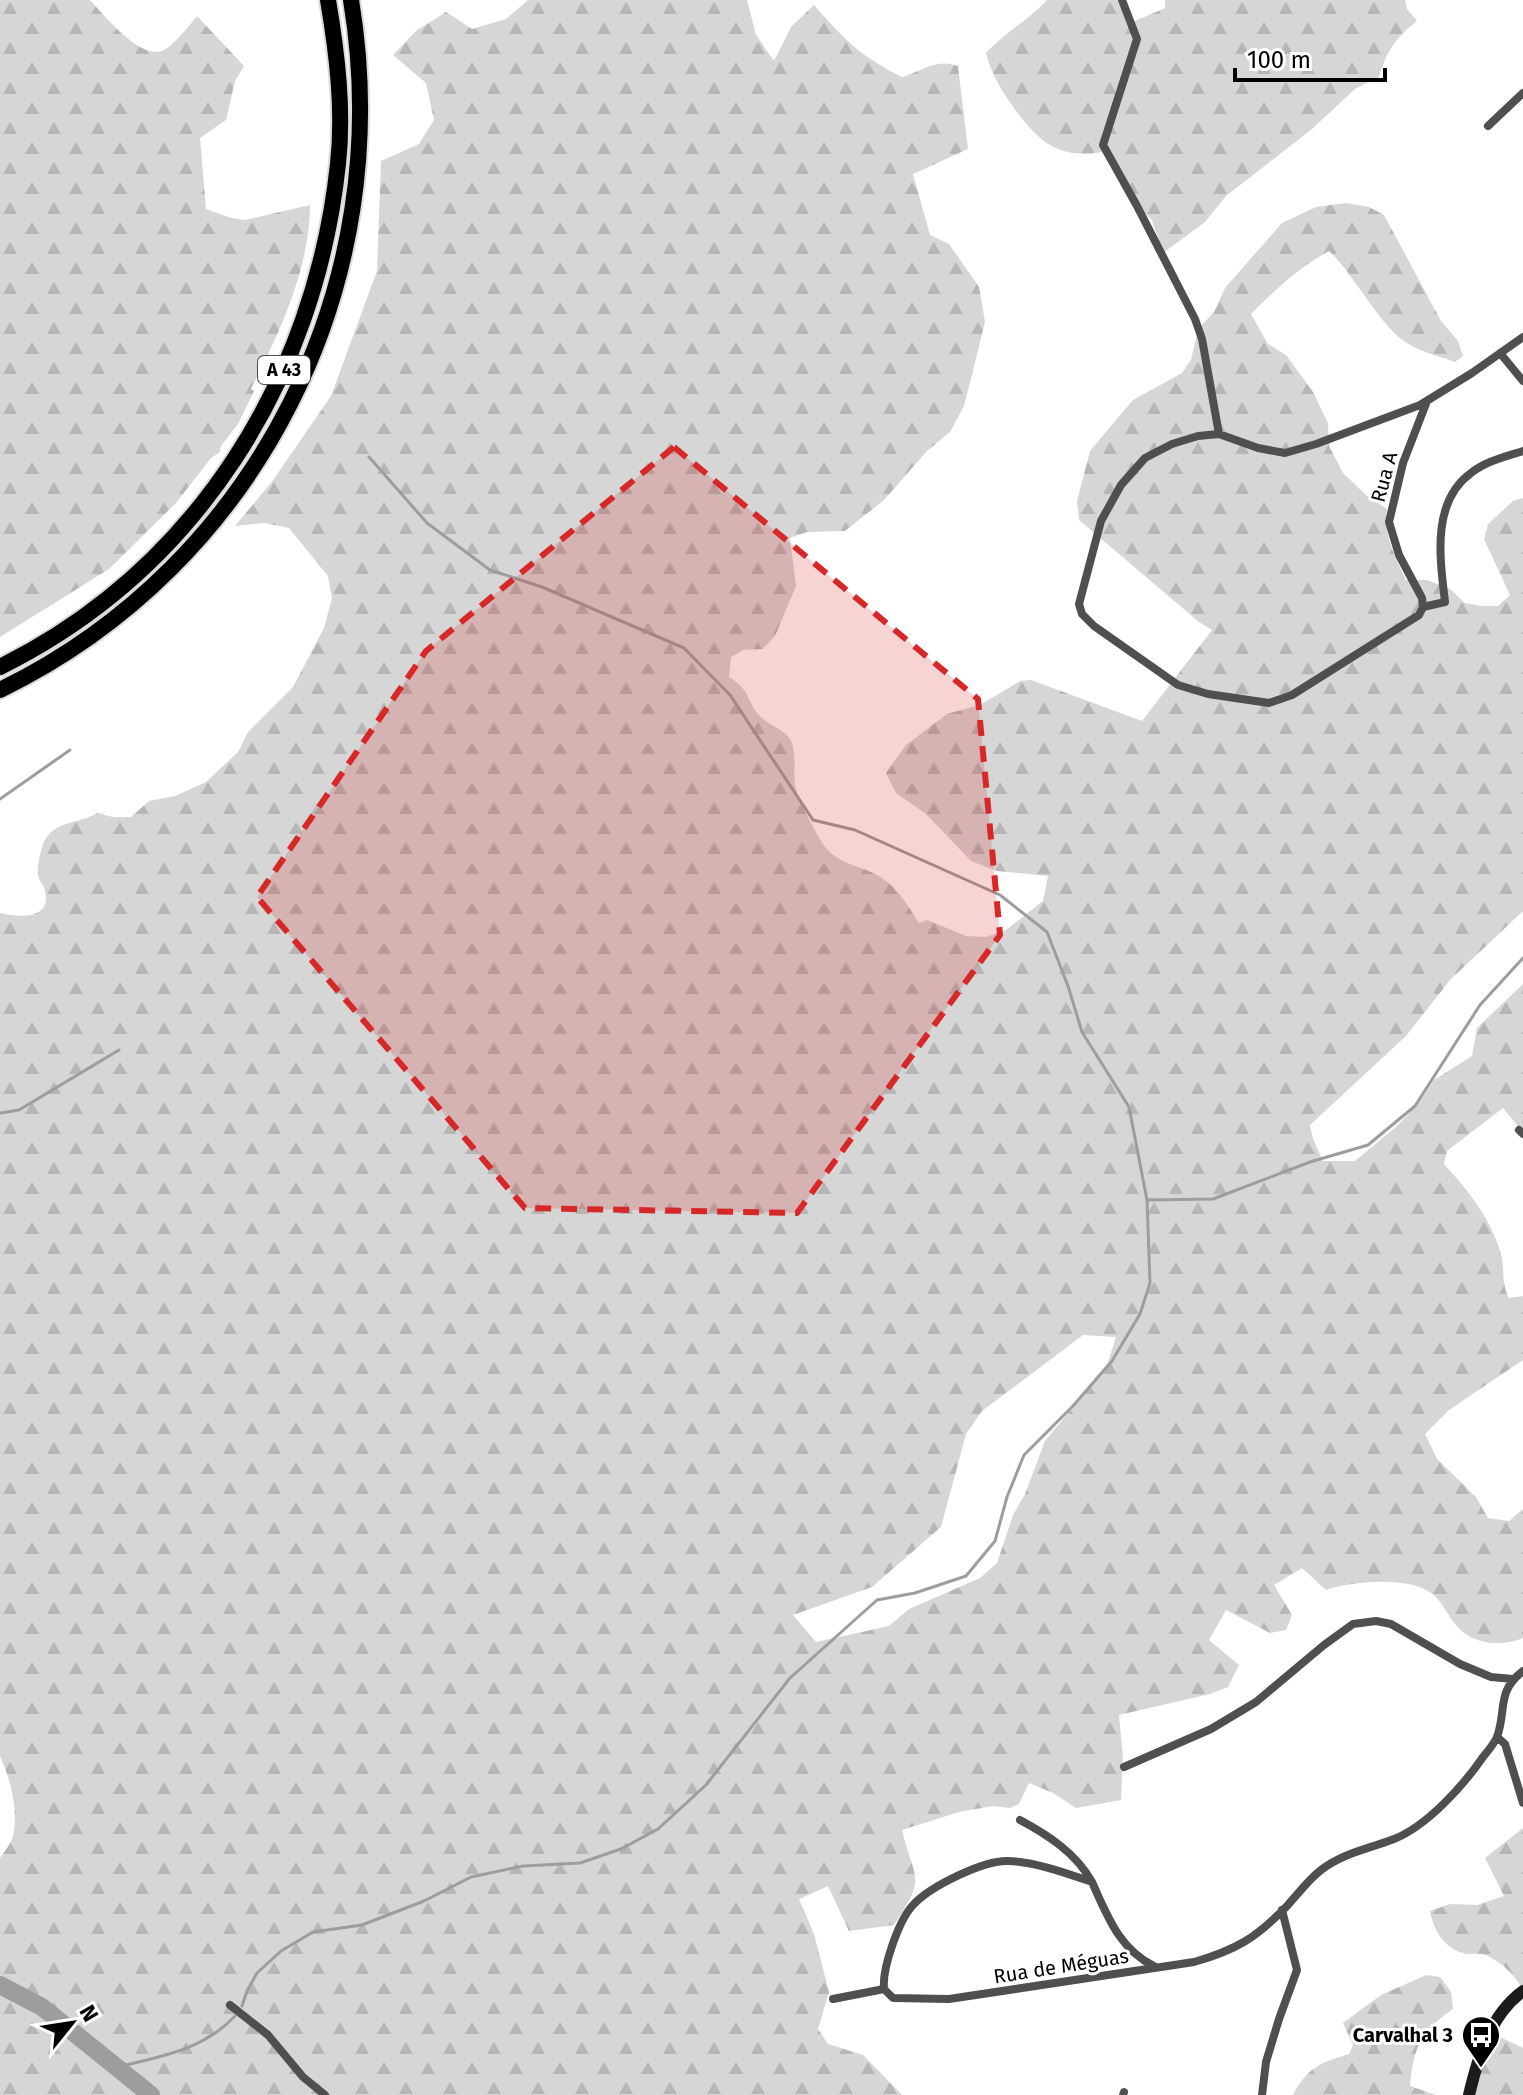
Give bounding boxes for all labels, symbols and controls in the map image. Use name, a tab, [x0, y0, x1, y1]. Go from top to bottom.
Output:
scale bar	[1235, 32, 1385, 82]
text: 100 m	[1247, 46, 1311, 74]
road number: A 43	[258, 356, 310, 384]
street label: Rua A	[1366, 449, 1402, 505]
street label: Rua de Méguas	[992, 1943, 1130, 1989]
north arrow	[32, 1983, 112, 2063]
text: N	[74, 2000, 104, 2026]
bus stop icon: Carvalhal 3	[1460, 2014, 1502, 2069]
place label: Carvalhal 3	[1353, 2023, 1453, 2047]

